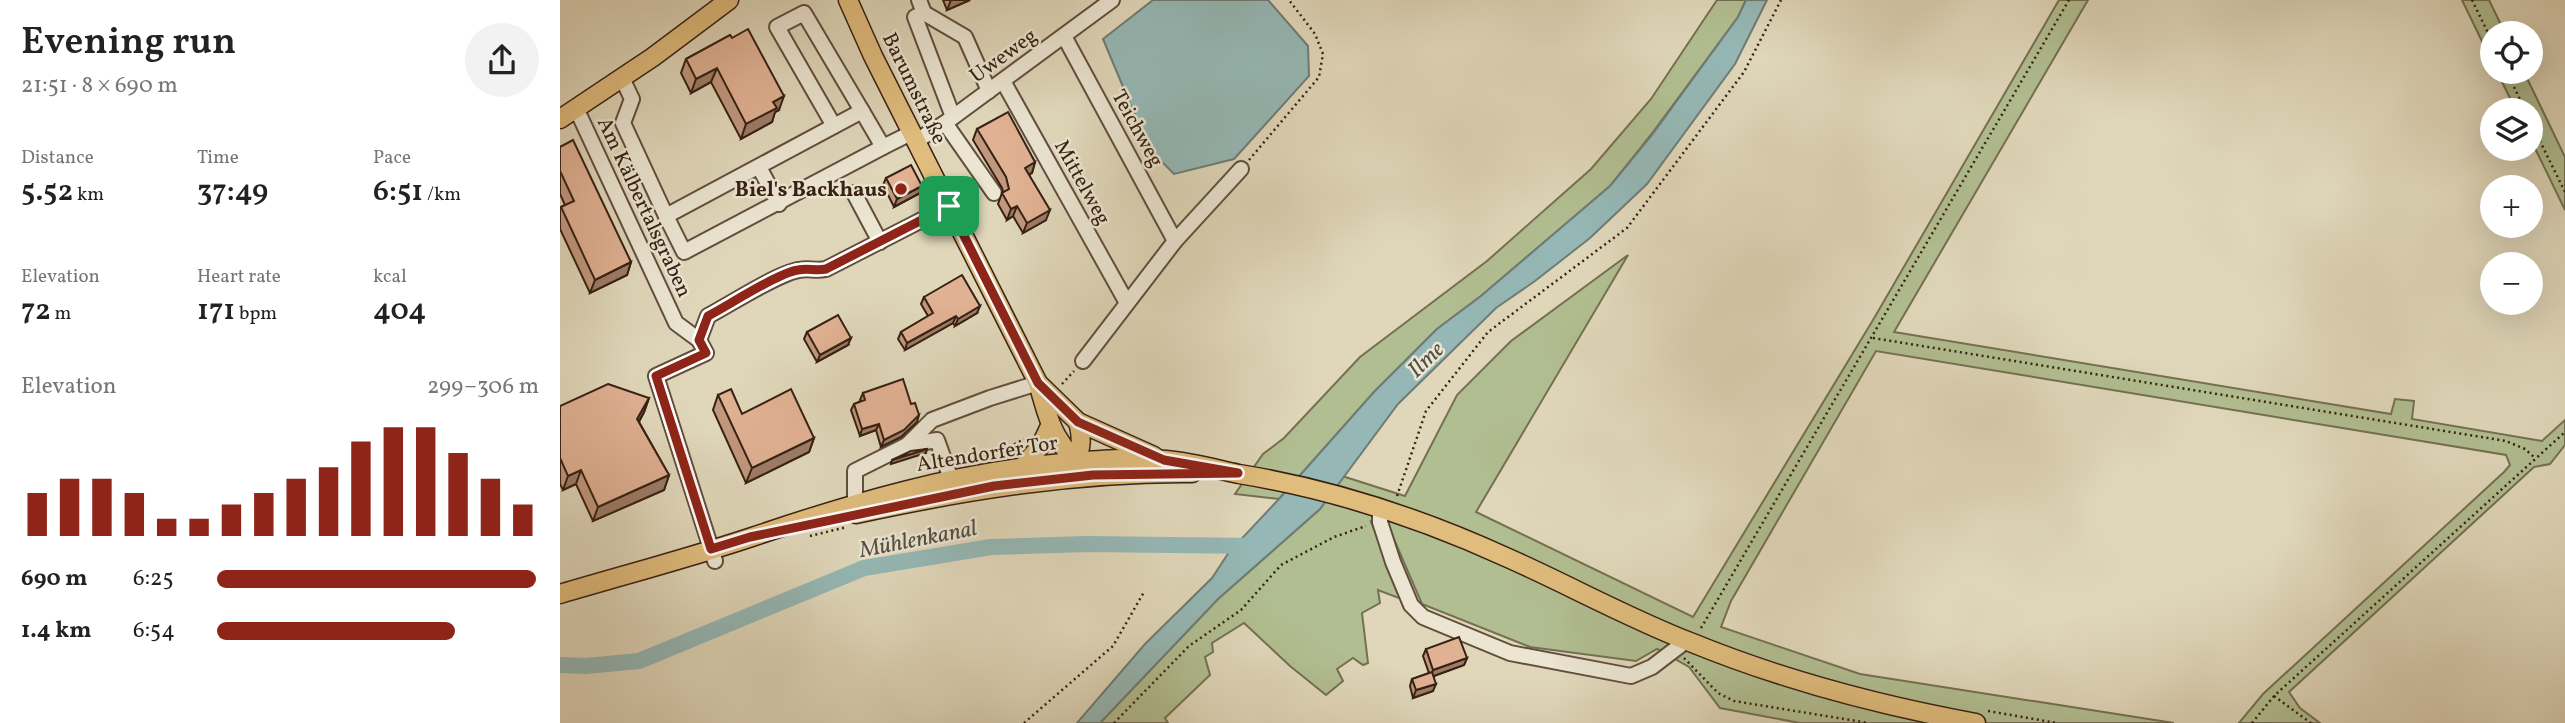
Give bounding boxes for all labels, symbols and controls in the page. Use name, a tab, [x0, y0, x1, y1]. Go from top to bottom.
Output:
text: Evening run	[21, 17, 236, 70]
map controls	[2480, 21, 2543, 315]
button: locate	[2480, 21, 2543, 84]
street label: Uweweg	[964, 22, 1043, 90]
button: share	[465, 23, 539, 97]
street label: Barumstraße	[874, 28, 953, 149]
text: 21:51 · 8 × 690 m	[21, 70, 178, 102]
street label: Teichweg	[1104, 85, 1170, 173]
button: layers	[2480, 98, 2543, 161]
street label: Am Kälbertalsgraben	[589, 113, 698, 303]
street label: Mittelweg	[1046, 135, 1117, 230]
text: Distance	[21, 145, 94, 171]
text: Time	[197, 145, 239, 171]
text: Pace	[373, 145, 411, 171]
text: 5.52	[21, 171, 73, 213]
text: 37:49	[197, 171, 268, 213]
text: 6:51	[373, 171, 423, 213]
button: +	[2480, 175, 2543, 238]
place label: Biel's Backhaus	[735, 176, 887, 205]
pin	[919, 176, 979, 236]
marker: Biel's Backhaus	[893, 181, 909, 197]
text: km	[73, 182, 104, 208]
text: /km	[423, 182, 461, 208]
icon: arrive	[930, 187, 968, 225]
button: −	[2480, 252, 2543, 315]
text: Elevation	[21, 264, 100, 290]
text: Heart rate	[197, 264, 281, 290]
text: kcal	[373, 264, 407, 290]
text: 72	[21, 290, 51, 332]
text: 171	[197, 290, 235, 332]
text: 404	[373, 290, 426, 332]
text: m	[51, 301, 71, 327]
text: bpm	[235, 301, 277, 327]
water label: Ilme	[1401, 335, 1452, 386]
text: Elevation	[21, 371, 117, 403]
text: 299–306 m	[427, 371, 539, 403]
street label: Altendorfer Tor	[914, 429, 1060, 480]
water label: Mühlenkanal	[856, 513, 980, 567]
text: 690 m	[21, 563, 88, 595]
text: 6:25	[133, 563, 173, 595]
text: 1.4 km	[21, 615, 92, 647]
text: 6:54	[133, 615, 175, 647]

